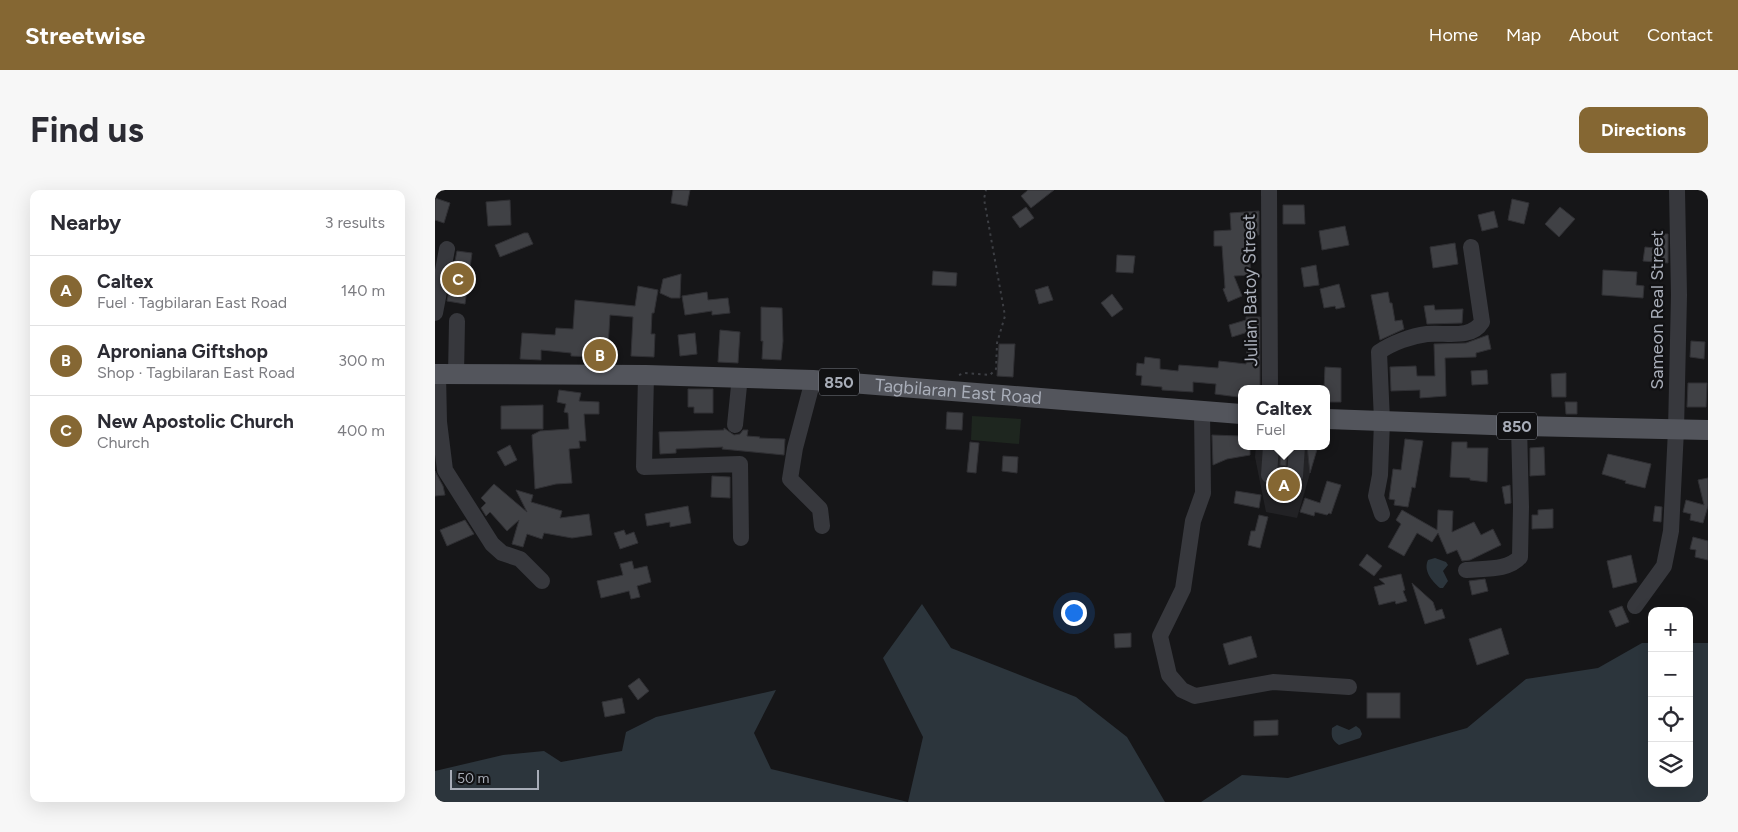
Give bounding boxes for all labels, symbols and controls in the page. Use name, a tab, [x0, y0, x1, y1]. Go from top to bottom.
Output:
text: Streetwise	[25, 21, 145, 50]
text: Home	[1429, 24, 1478, 46]
text: Map	[1506, 24, 1541, 46]
text: About	[1569, 24, 1619, 46]
text: Contact	[1647, 24, 1713, 46]
button: Directions	[1579, 107, 1708, 153]
text: Find us	[30, 109, 144, 151]
text: Nearby	[50, 210, 121, 235]
text: 3 results	[325, 213, 385, 232]
street label: Julian Batoy Street	[1238, 213, 1262, 366]
street label: Sameon Real Street	[1646, 230, 1668, 390]
pin: C	[442, 260, 474, 298]
text: Caltex	[97, 270, 153, 293]
text: A	[60, 281, 72, 300]
text: 140 m	[341, 281, 385, 300]
text: Fuel · Tagbilaran East Road	[97, 293, 287, 312]
pin: B	[584, 336, 616, 374]
text: Aproniana Giftshop	[97, 340, 268, 363]
text: B	[61, 351, 71, 370]
text: 300 m	[338, 351, 385, 370]
text: Shop · Tagbilaran East Road	[97, 363, 295, 382]
road number: 850	[819, 368, 859, 396]
street label: Tagbilaran East Road	[874, 374, 1043, 409]
popup	[1238, 385, 1330, 450]
text: Caltex	[1256, 397, 1312, 420]
text: New Apostolic Church	[97, 410, 294, 433]
road number: 850	[1497, 412, 1537, 440]
text: Fuel	[1256, 420, 1286, 439]
text: C	[60, 421, 72, 440]
text: 400 m	[337, 421, 385, 440]
text: Church	[97, 433, 149, 452]
pin: A	[1268, 466, 1300, 504]
your location	[1061, 600, 1087, 626]
map controls	[1648, 607, 1693, 787]
button: +	[1648, 607, 1693, 652]
button: −	[1648, 652, 1693, 697]
button: locate	[1648, 697, 1693, 742]
button: layers	[1648, 742, 1693, 787]
scale bar	[450, 767, 539, 790]
text: 50 m	[457, 770, 489, 787]

